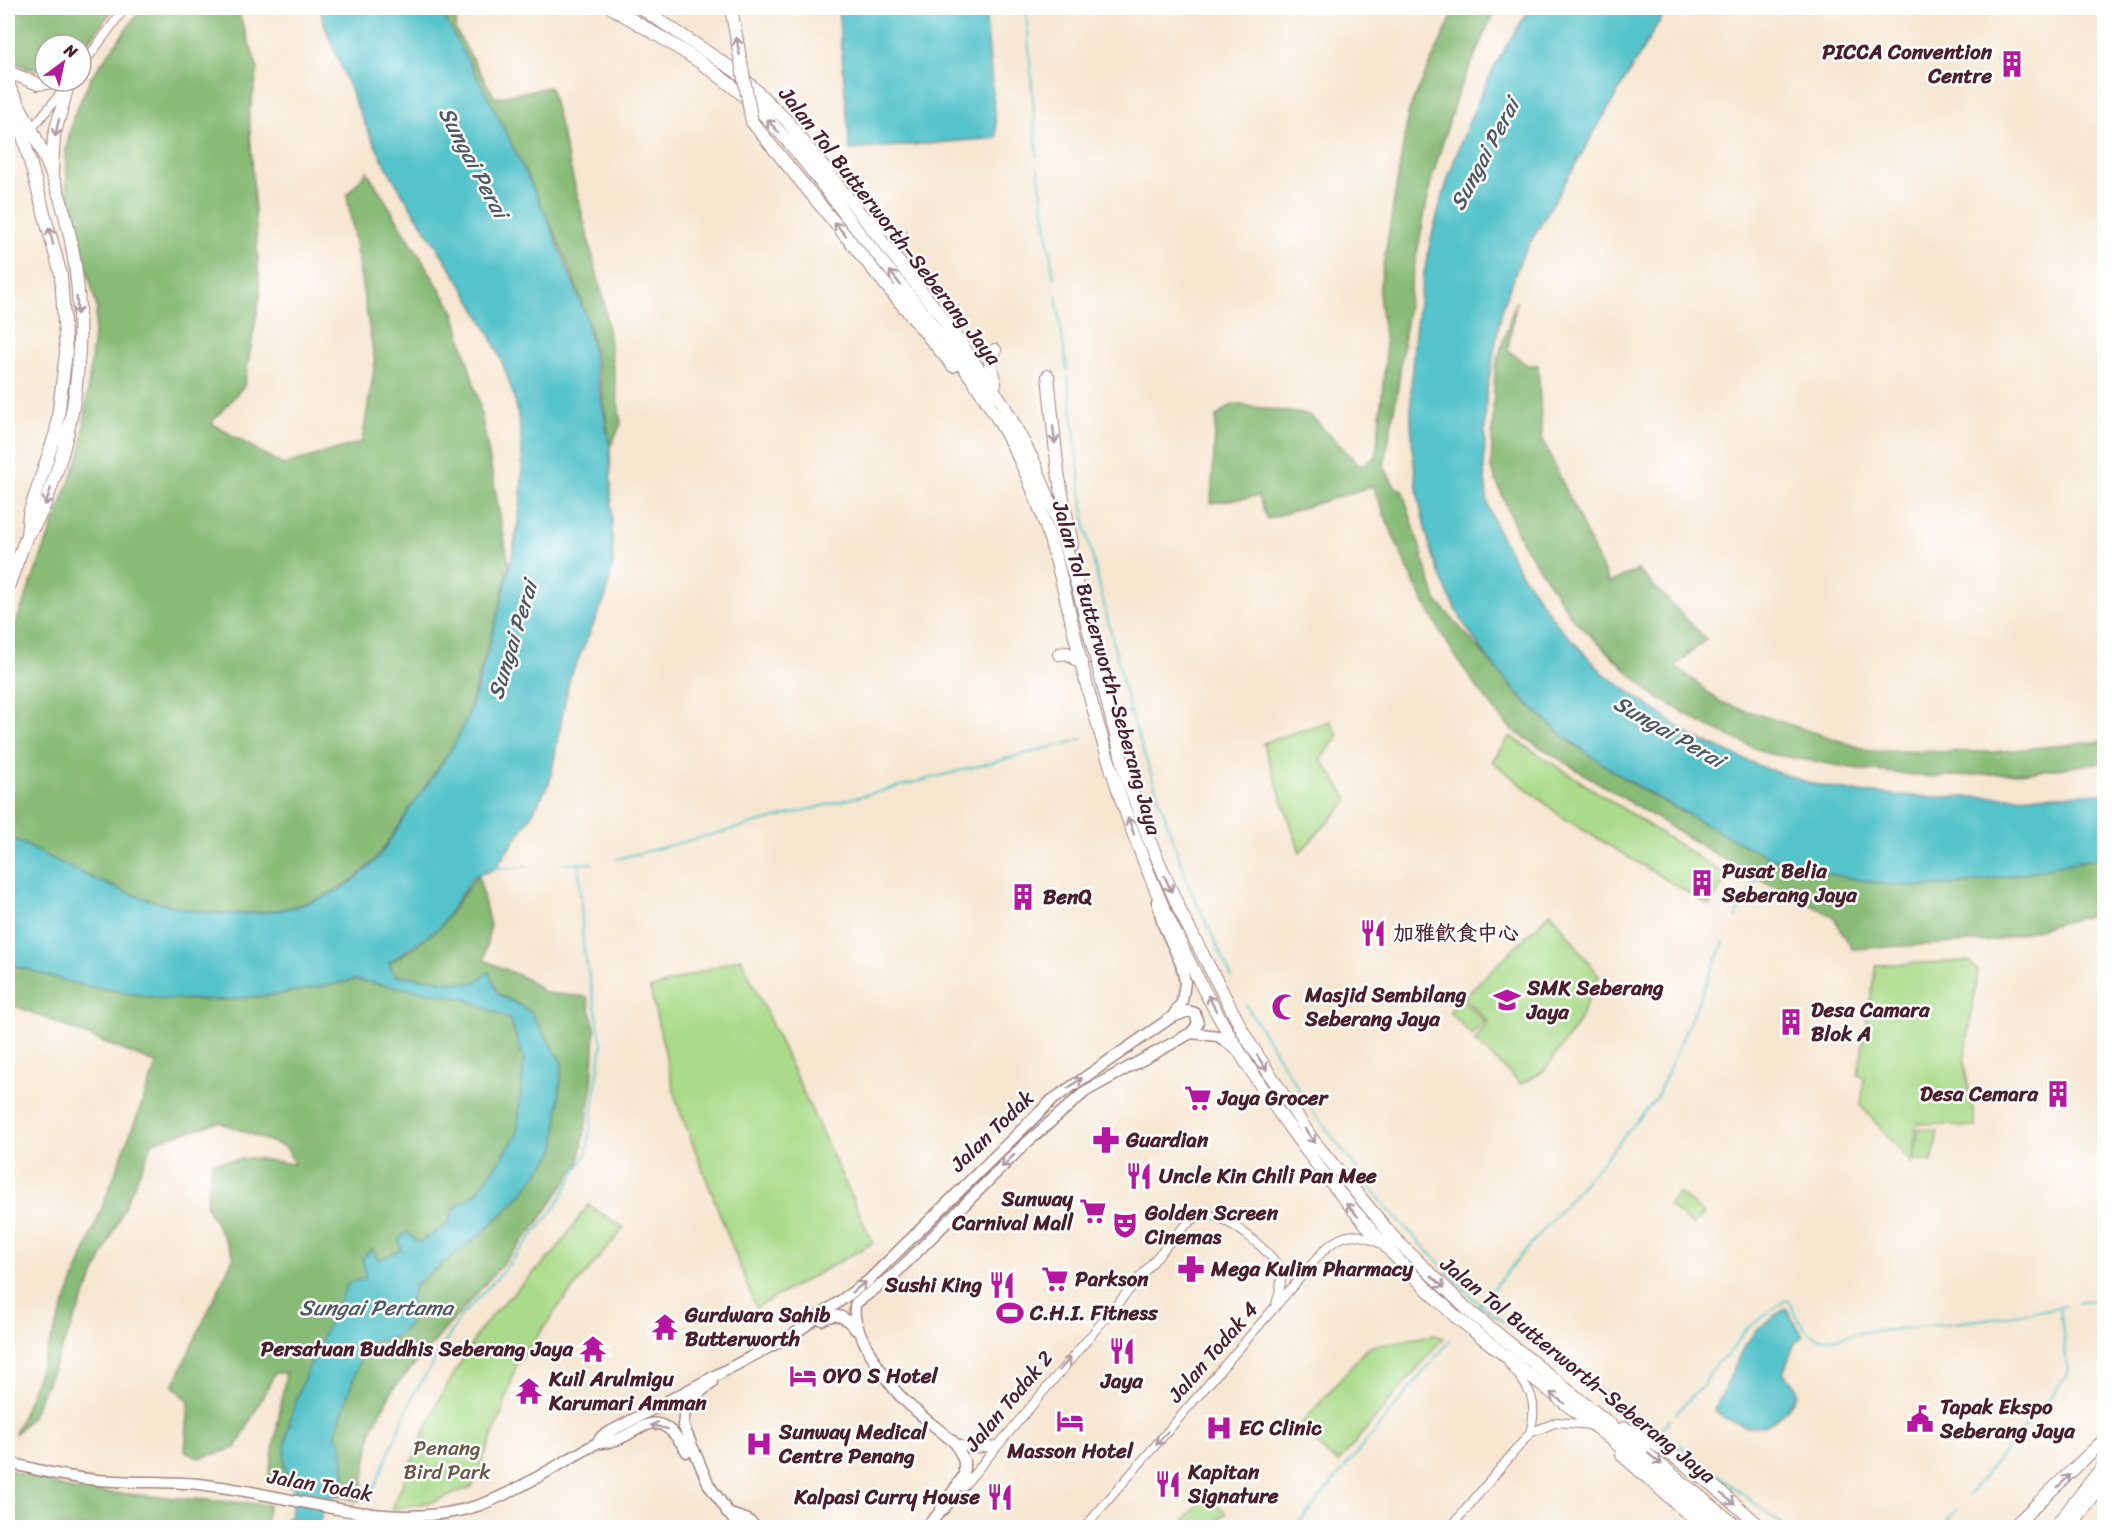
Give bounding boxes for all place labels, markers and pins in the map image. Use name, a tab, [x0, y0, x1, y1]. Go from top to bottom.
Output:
place label: PICCA Convention Centre	[1822, 33, 1993, 95]
building icon: PICCA Convention Centre	[1997, 49, 2027, 79]
place label: Pusat Belia Seberang Jaya	[1721, 852, 1858, 914]
building icon: Pusat Belia Seberang Jaya	[1687, 868, 1717, 898]
place label: BenQ	[1043, 878, 1092, 916]
building icon: BenQ	[1008, 882, 1038, 912]
place label: 加雅飲食中心	[1393, 914, 1519, 952]
restaurant icon: 加雅飲食中心	[1358, 918, 1388, 948]
place label: SMK Seberang Jaya	[1526, 969, 1664, 1031]
place label: Masjid Sembilang Seberang Jaya	[1304, 976, 1467, 1038]
school or university icon: SMK Seberang Jaya	[1492, 985, 1522, 1015]
place label: Desa Camara Blok A	[1811, 991, 1931, 1053]
mosque icon: Masjid Sembilang Seberang Jaya	[1270, 992, 1300, 1022]
building icon: Desa Camara Blok A	[1776, 1007, 1806, 1037]
place label: Desa Cemara	[1920, 1075, 2039, 1113]
place label: Jaya Grocer	[1217, 1079, 1330, 1117]
building icon: Desa Cemara	[2043, 1079, 2073, 1109]
supermarket icon: Jaya Grocer	[1183, 1083, 1213, 1113]
place label: Guardian	[1125, 1121, 1209, 1159]
pharmacy icon: Guardian	[1091, 1125, 1121, 1155]
place label: Uncle Kin Chili Pan Mee	[1159, 1157, 1377, 1195]
restaurant icon: Uncle Kin Chili Pan Mee	[1124, 1161, 1154, 1191]
place label: Sunway Carnival Mall	[951, 1180, 1074, 1242]
place label: Golden Screen Cinemas	[1144, 1194, 1279, 1256]
supermarket icon: Sunway Carnival Mall	[1078, 1196, 1108, 1226]
theatre icon: Golden Screen Cinemas	[1110, 1210, 1140, 1240]
place label: Mega Kulim Pharmacy	[1210, 1250, 1414, 1288]
pharmacy icon: Mega Kulim Pharmacy	[1176, 1254, 1206, 1284]
place label: Parkson	[1075, 1260, 1149, 1298]
supermarket icon: Parkson	[1040, 1264, 1070, 1294]
place label: Sushi King	[884, 1266, 982, 1304]
restaurant icon: Sushi King	[987, 1270, 1017, 1300]
place label: C.H.I. Fitness	[1029, 1294, 1159, 1332]
place label: Gurdwara Sahib Butterworth	[684, 1296, 830, 1358]
sports icon: C.H.I. Fitness	[995, 1298, 1025, 1328]
temple icon: Gurdwara Sahib Butterworth	[650, 1312, 680, 1342]
place label: Persatuan Buddhis Seberang Jaya	[261, 1330, 574, 1368]
temple icon: Persatuan Buddhis Seberang Jaya	[578, 1334, 608, 1364]
restaurant icon: Jaya	[1107, 1336, 1137, 1366]
place label: OYO S Hotel	[823, 1357, 938, 1395]
place label: Kuil Arulmigu Karumari Amman	[548, 1360, 707, 1422]
hotel icon: OYO S Hotel	[788, 1361, 818, 1391]
place label: Jaya	[1100, 1362, 1144, 1400]
temple icon: Kuil Arulmigu Karumari Amman	[514, 1376, 544, 1406]
place label: Tapak Ekspo Seberang Jaya	[1939, 1388, 2076, 1450]
public building icon: Tapak Ekspo Seberang Jaya	[1905, 1404, 1935, 1434]
hotel icon: Masson Hotel	[1055, 1406, 1085, 1436]
place label: EC Clinic	[1239, 1409, 1322, 1447]
place label: Sunway Medical Centre Penang	[778, 1413, 928, 1475]
hospital icon: EC Clinic	[1204, 1413, 1234, 1443]
hospital icon: Sunway Medical Centre Penang	[744, 1429, 774, 1459]
place label: Masson Hotel	[1006, 1432, 1134, 1470]
place label: Kapitan Signature	[1187, 1453, 1279, 1515]
restaurant icon: Kapitan Signature	[1153, 1469, 1183, 1499]
place label: Kalpasi Curry House	[793, 1478, 980, 1516]
restaurant icon: Kalpasi Curry House	[985, 1482, 1015, 1512]

